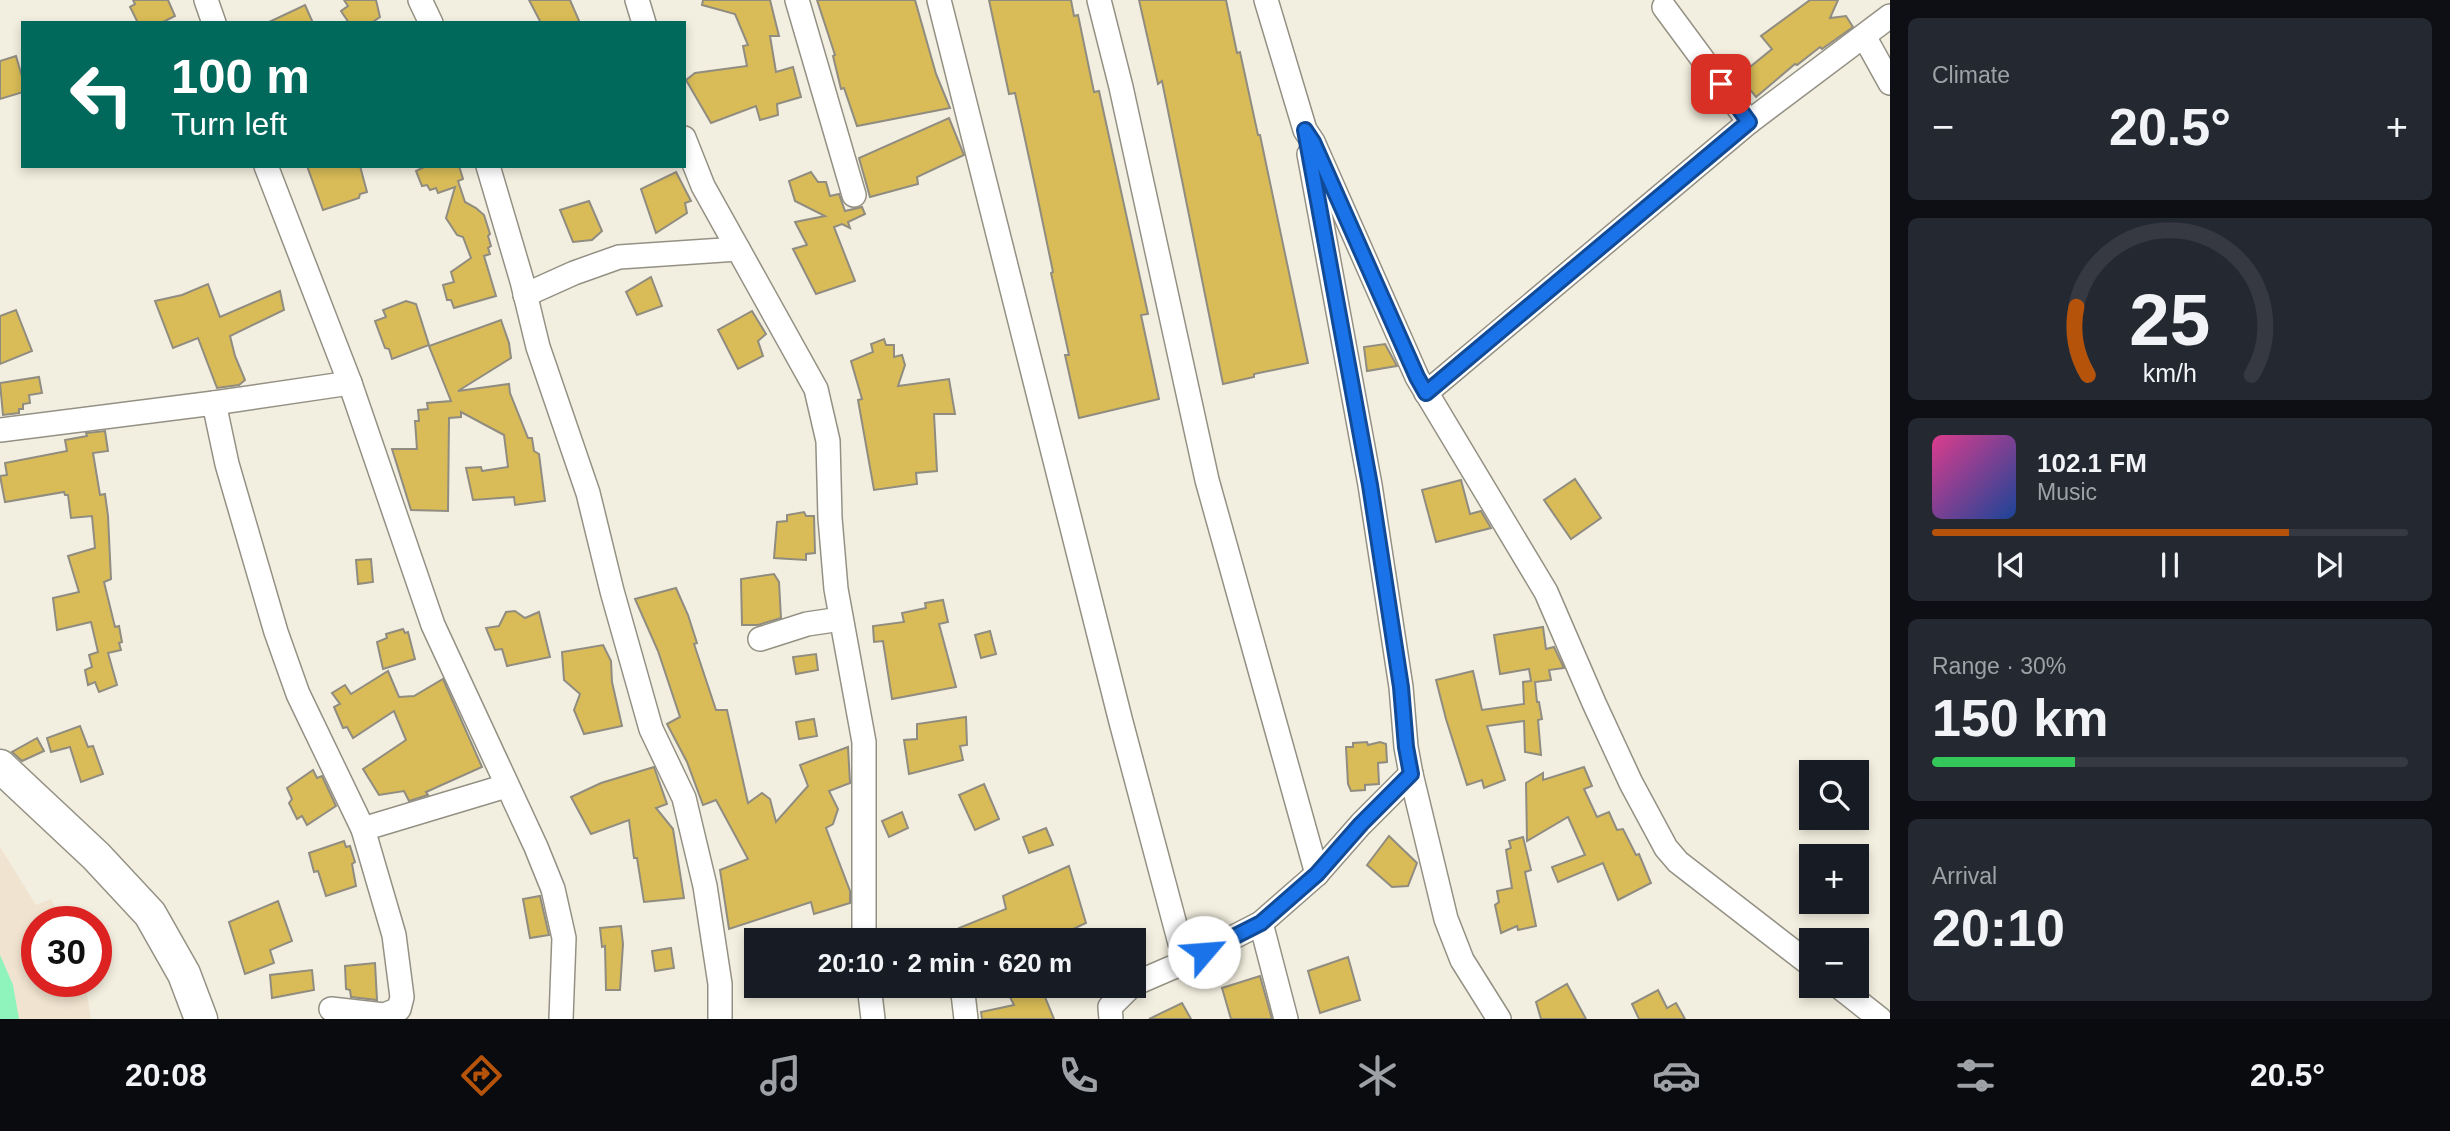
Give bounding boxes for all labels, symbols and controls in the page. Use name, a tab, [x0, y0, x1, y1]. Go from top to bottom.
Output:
icon: left	[56, 49, 147, 140]
text: 100 m	[171, 49, 310, 103]
pin	[1691, 54, 1751, 114]
text: Climate	[1932, 62, 2010, 88]
icon: arrive	[1702, 65, 1740, 103]
text: 20.5°	[2109, 98, 2231, 156]
text: Turn left	[171, 106, 287, 142]
text: −	[1932, 106, 1954, 148]
text: +	[2386, 106, 2408, 148]
text: 25	[2130, 280, 2210, 361]
text: km/h	[2143, 359, 2197, 387]
text: 102.1 FM	[2037, 448, 2147, 478]
text: Music	[2037, 479, 2097, 505]
icon: previous	[1992, 546, 2030, 584]
icon: pause	[2151, 546, 2189, 584]
icon: next	[2310, 546, 2348, 584]
text: Range · 30%	[1932, 653, 2066, 679]
text: 150 km	[1932, 689, 2108, 747]
map controls	[1799, 760, 1869, 998]
button: search	[1799, 760, 1869, 830]
button: +	[1799, 844, 1869, 914]
text: Arrival	[1932, 863, 1997, 889]
text: 20:10	[1932, 899, 2065, 957]
speed limit sign: 30	[21, 906, 112, 997]
position arrow	[1167, 915, 1241, 989]
button: −	[1799, 928, 1869, 998]
text: 20:10 · 2 min · 620 m	[818, 948, 1072, 978]
icon: directions	[457, 1051, 506, 1100]
icon: music	[756, 1051, 805, 1100]
icon: phone	[1054, 1051, 1103, 1100]
icon: climate	[1353, 1051, 1402, 1100]
icon: car	[1652, 1051, 1701, 1100]
icon: filters	[1951, 1051, 2000, 1100]
text: 20:08	[125, 1057, 207, 1093]
text: 20.5°	[2250, 1057, 2325, 1093]

